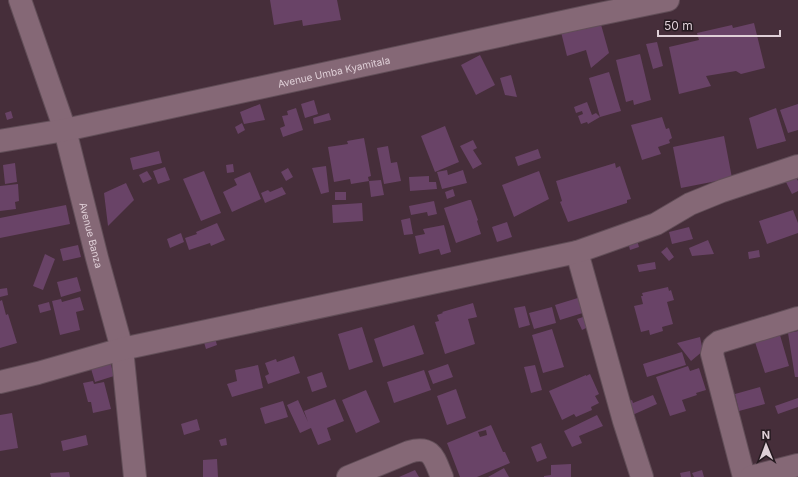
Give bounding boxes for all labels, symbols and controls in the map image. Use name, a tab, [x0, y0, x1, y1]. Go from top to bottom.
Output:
scale bar	[658, 12, 780, 38]
text: 50 m	[664, 18, 693, 33]
street label: Avenue Umba Kyamitala	[277, 54, 391, 90]
street label: Avenue Banza	[77, 201, 105, 269]
north arrow	[746, 425, 786, 465]
text: N	[762, 428, 770, 442]

